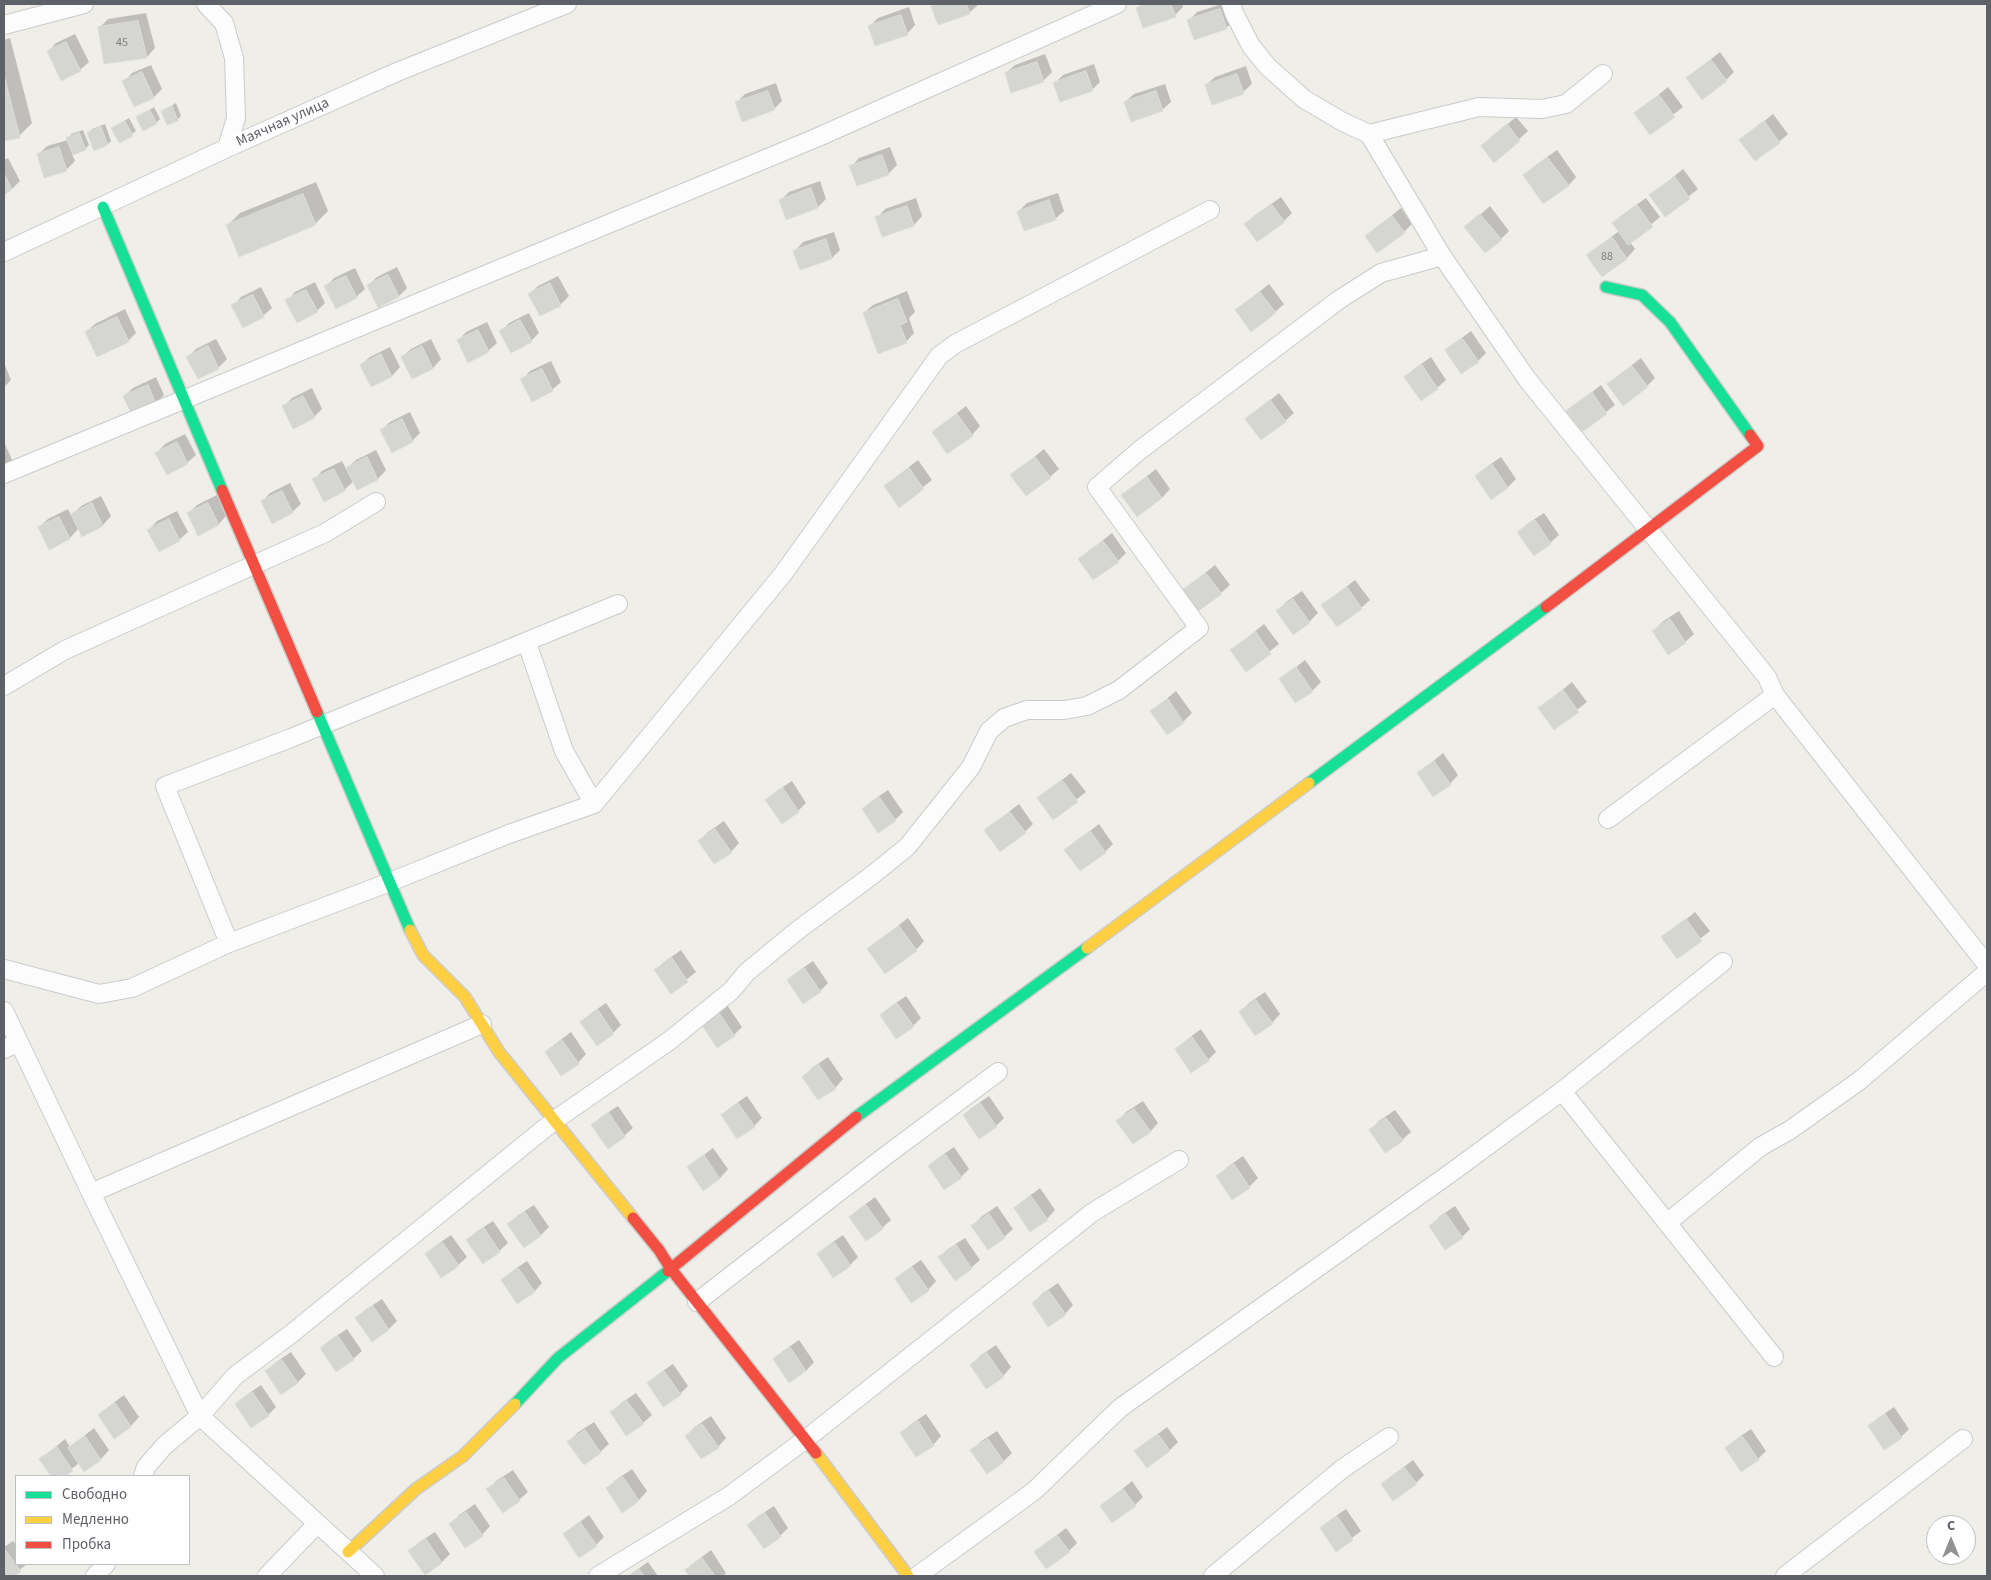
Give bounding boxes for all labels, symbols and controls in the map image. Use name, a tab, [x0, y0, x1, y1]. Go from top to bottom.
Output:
house number: 45	[116, 36, 128, 50]
street label: Маячная улица	[234, 94, 332, 152]
house number: 88	[1601, 250, 1613, 264]
legend	[15, 1475, 190, 1565]
text: Свободно	[62, 1484, 127, 1505]
text: Медленно	[62, 1509, 129, 1530]
north arrow	[1926, 1515, 1976, 1565]
text: С	[1947, 1516, 1955, 1536]
text: Пробка	[62, 1534, 111, 1555]

